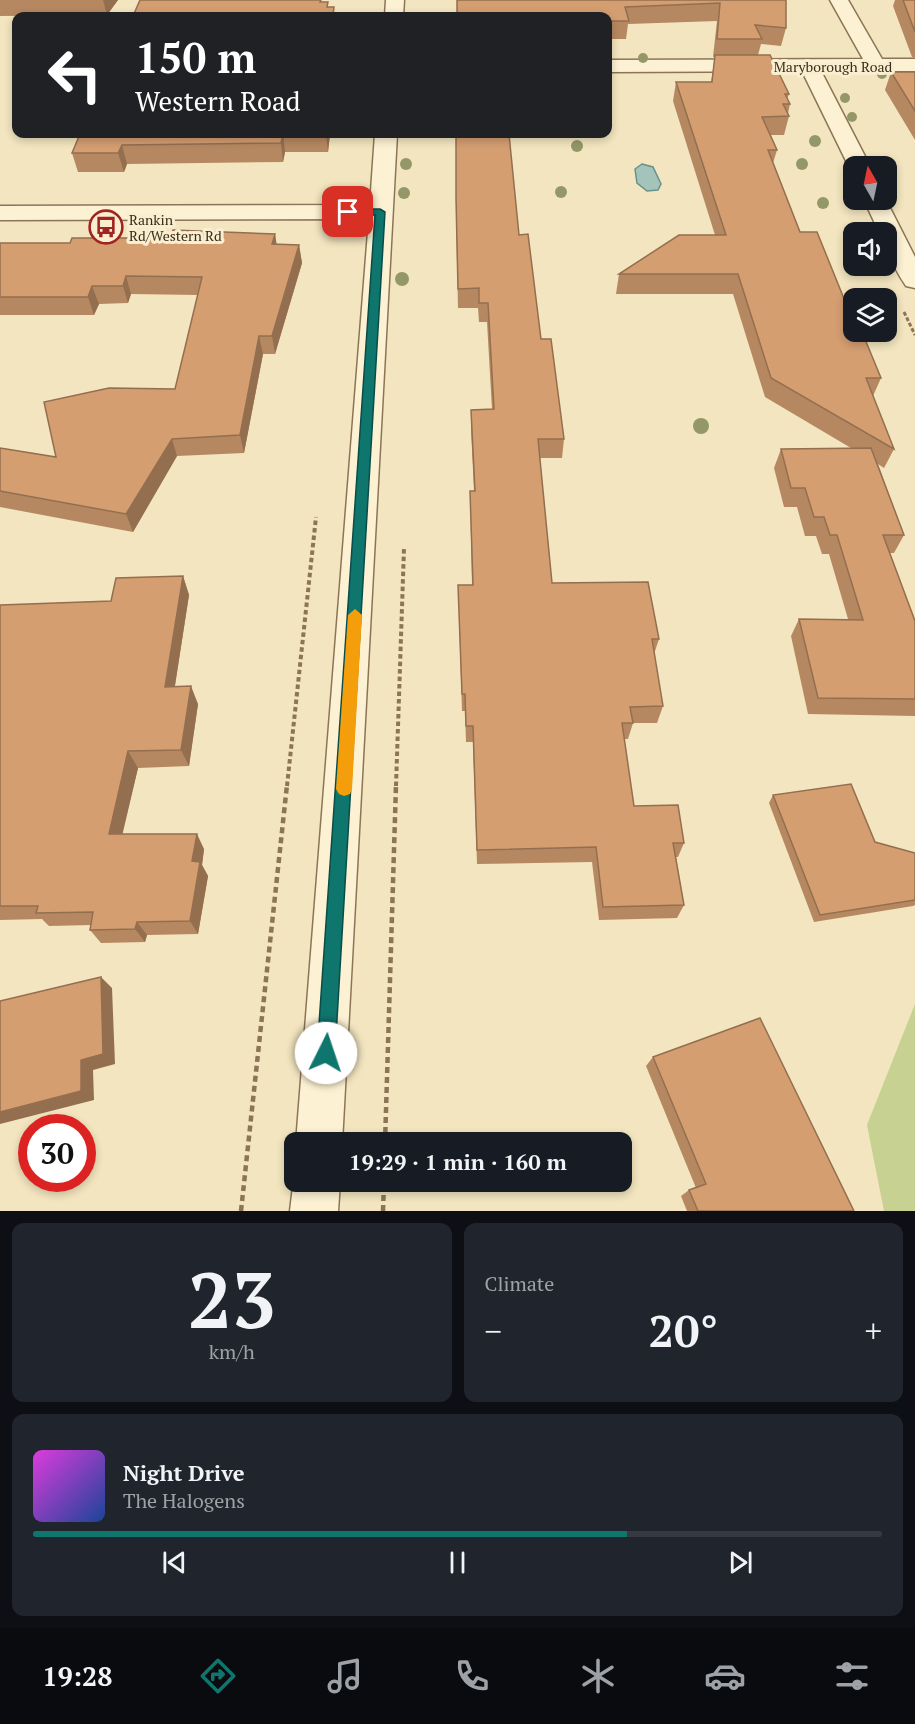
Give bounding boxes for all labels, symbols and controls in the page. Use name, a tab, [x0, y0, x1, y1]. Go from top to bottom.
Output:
text: 150 m	[135, 29, 256, 85]
icon: left	[36, 36, 114, 114]
street label: Maryborough Road	[774, 57, 893, 76]
text: Western Road	[135, 83, 301, 119]
north arrow	[843, 156, 897, 210]
map controls	[843, 156, 897, 342]
pin	[322, 186, 373, 237]
icon: arrive	[331, 195, 364, 228]
bus stop icon: Rankin Rd/Western Rd	[88, 209, 124, 245]
place label: Rankin Rd/Western Rd	[129, 210, 222, 245]
button: sound	[843, 222, 897, 276]
button: layers	[843, 288, 897, 342]
position arrow	[294, 1021, 358, 1085]
speed limit sign: 30	[18, 1114, 96, 1192]
text: 19:29 · 1 min · 160 m	[349, 1147, 567, 1176]
text: 23	[188, 1247, 276, 1350]
text: Climate	[485, 1270, 554, 1297]
text: 20°	[649, 1300, 718, 1360]
text: −	[485, 1309, 502, 1352]
text: +	[864, 1309, 882, 1352]
text: km/h	[209, 1338, 255, 1365]
text: Night Drive	[123, 1458, 245, 1487]
text: The Halogens	[123, 1487, 245, 1514]
icon: previous	[158, 1546, 191, 1579]
icon: pause	[441, 1546, 474, 1579]
icon: next	[724, 1546, 757, 1579]
icon: directions	[197, 1655, 239, 1697]
icon: music	[324, 1655, 366, 1697]
icon: phone	[451, 1655, 493, 1697]
icon: climate	[577, 1655, 619, 1697]
icon: car	[704, 1655, 746, 1697]
icon: filters	[831, 1655, 873, 1697]
text: 19:28	[42, 1658, 113, 1694]

